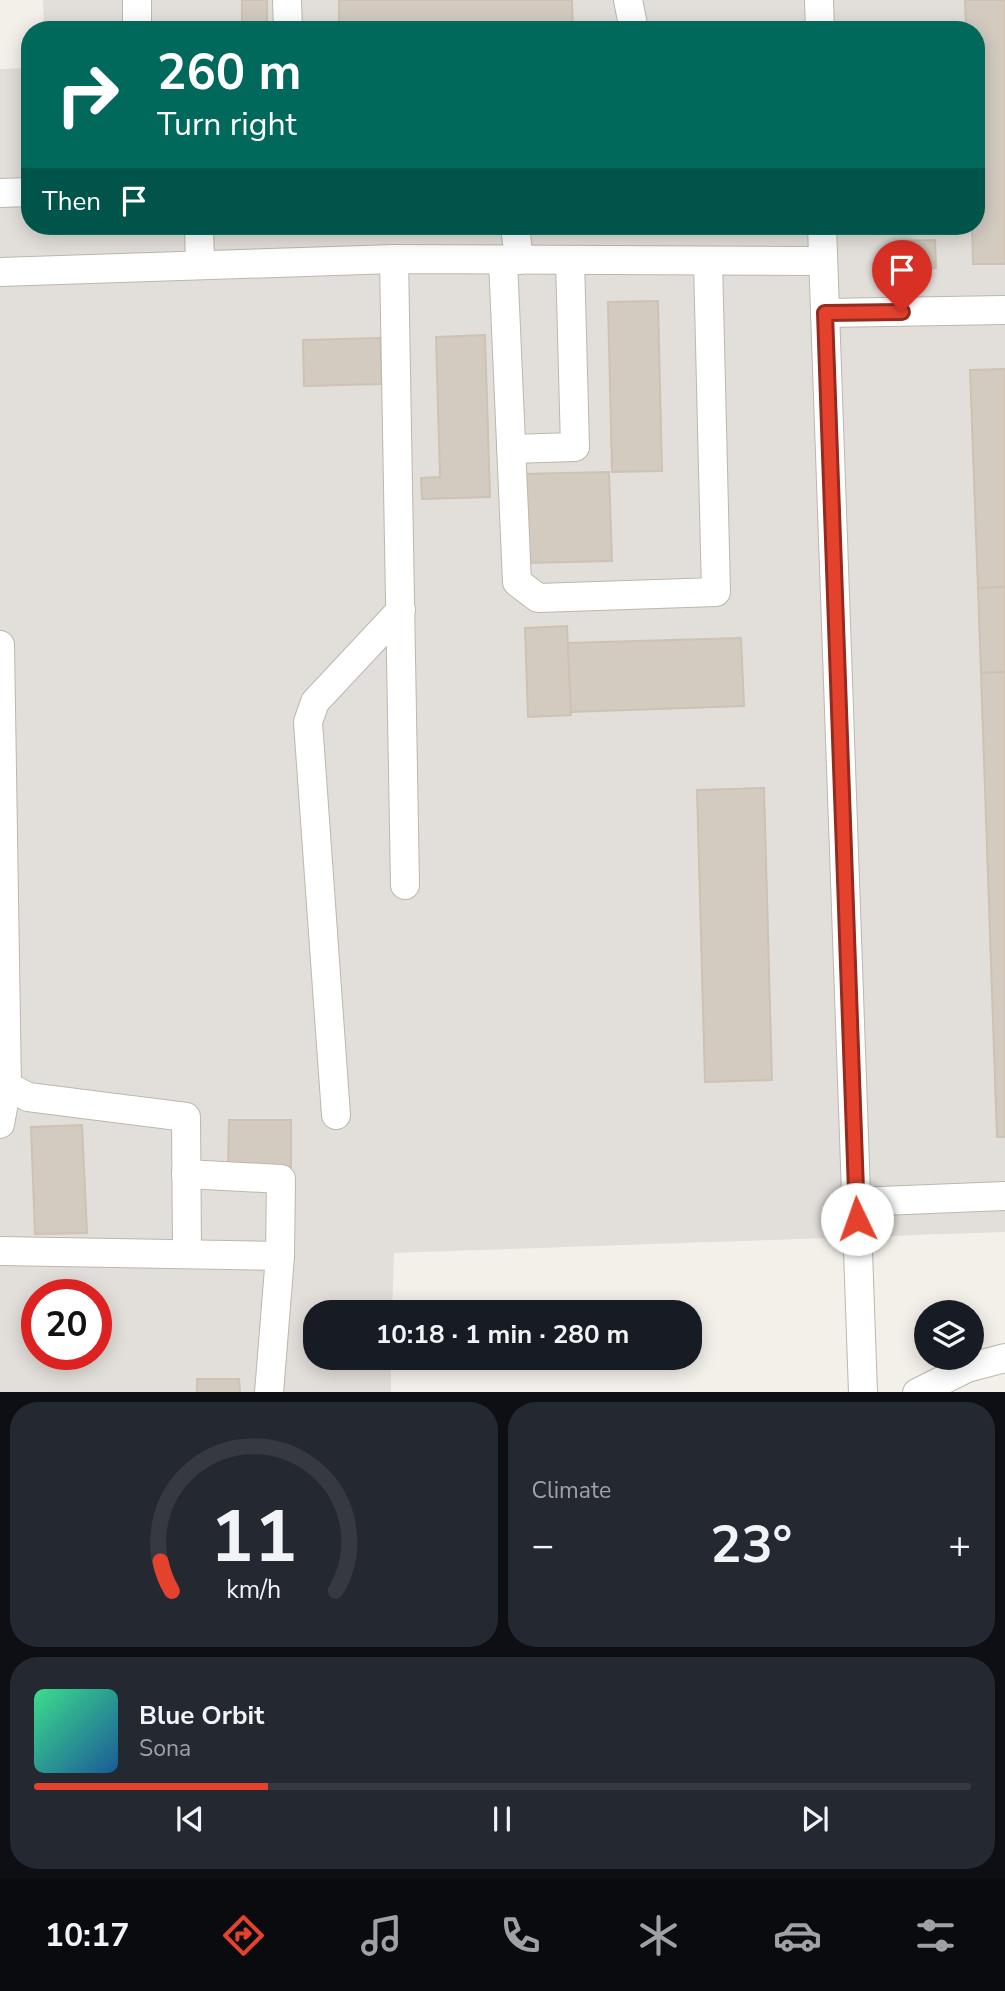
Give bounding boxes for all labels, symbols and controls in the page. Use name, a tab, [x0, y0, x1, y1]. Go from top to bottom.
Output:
text: 260 m	[157, 39, 301, 106]
icon: right	[42, 49, 133, 140]
text: Turn right	[157, 103, 297, 146]
icon: arrive	[115, 182, 153, 220]
text: Then	[42, 184, 101, 219]
pin	[872, 240, 932, 312]
icon: arrive	[883, 251, 921, 289]
position arrow	[820, 1182, 894, 1256]
speed limit sign: 20	[21, 1279, 112, 1370]
map controls	[914, 1300, 984, 1370]
button: layers	[914, 1300, 984, 1370]
text: 10:18 · 1 min · 280 m	[376, 1317, 629, 1352]
text: Climate	[532, 1475, 611, 1506]
text: 11	[210, 1487, 297, 1587]
text: 23°	[710, 1509, 792, 1580]
text: −	[532, 1520, 554, 1571]
text: +	[948, 1520, 971, 1571]
text: km/h	[226, 1572, 281, 1606]
text: Blue Orbit	[139, 1698, 264, 1733]
text: Sona	[139, 1733, 191, 1764]
icon: previous	[171, 1800, 209, 1838]
icon: pause	[483, 1800, 521, 1838]
icon: next	[796, 1800, 834, 1838]
icon: directions	[219, 1911, 268, 1960]
icon: music	[357, 1911, 406, 1960]
icon: phone	[496, 1911, 545, 1960]
icon: climate	[634, 1911, 683, 1960]
icon: car	[773, 1911, 822, 1960]
icon: filters	[911, 1911, 960, 1960]
text: 10:17	[45, 1914, 129, 1957]

